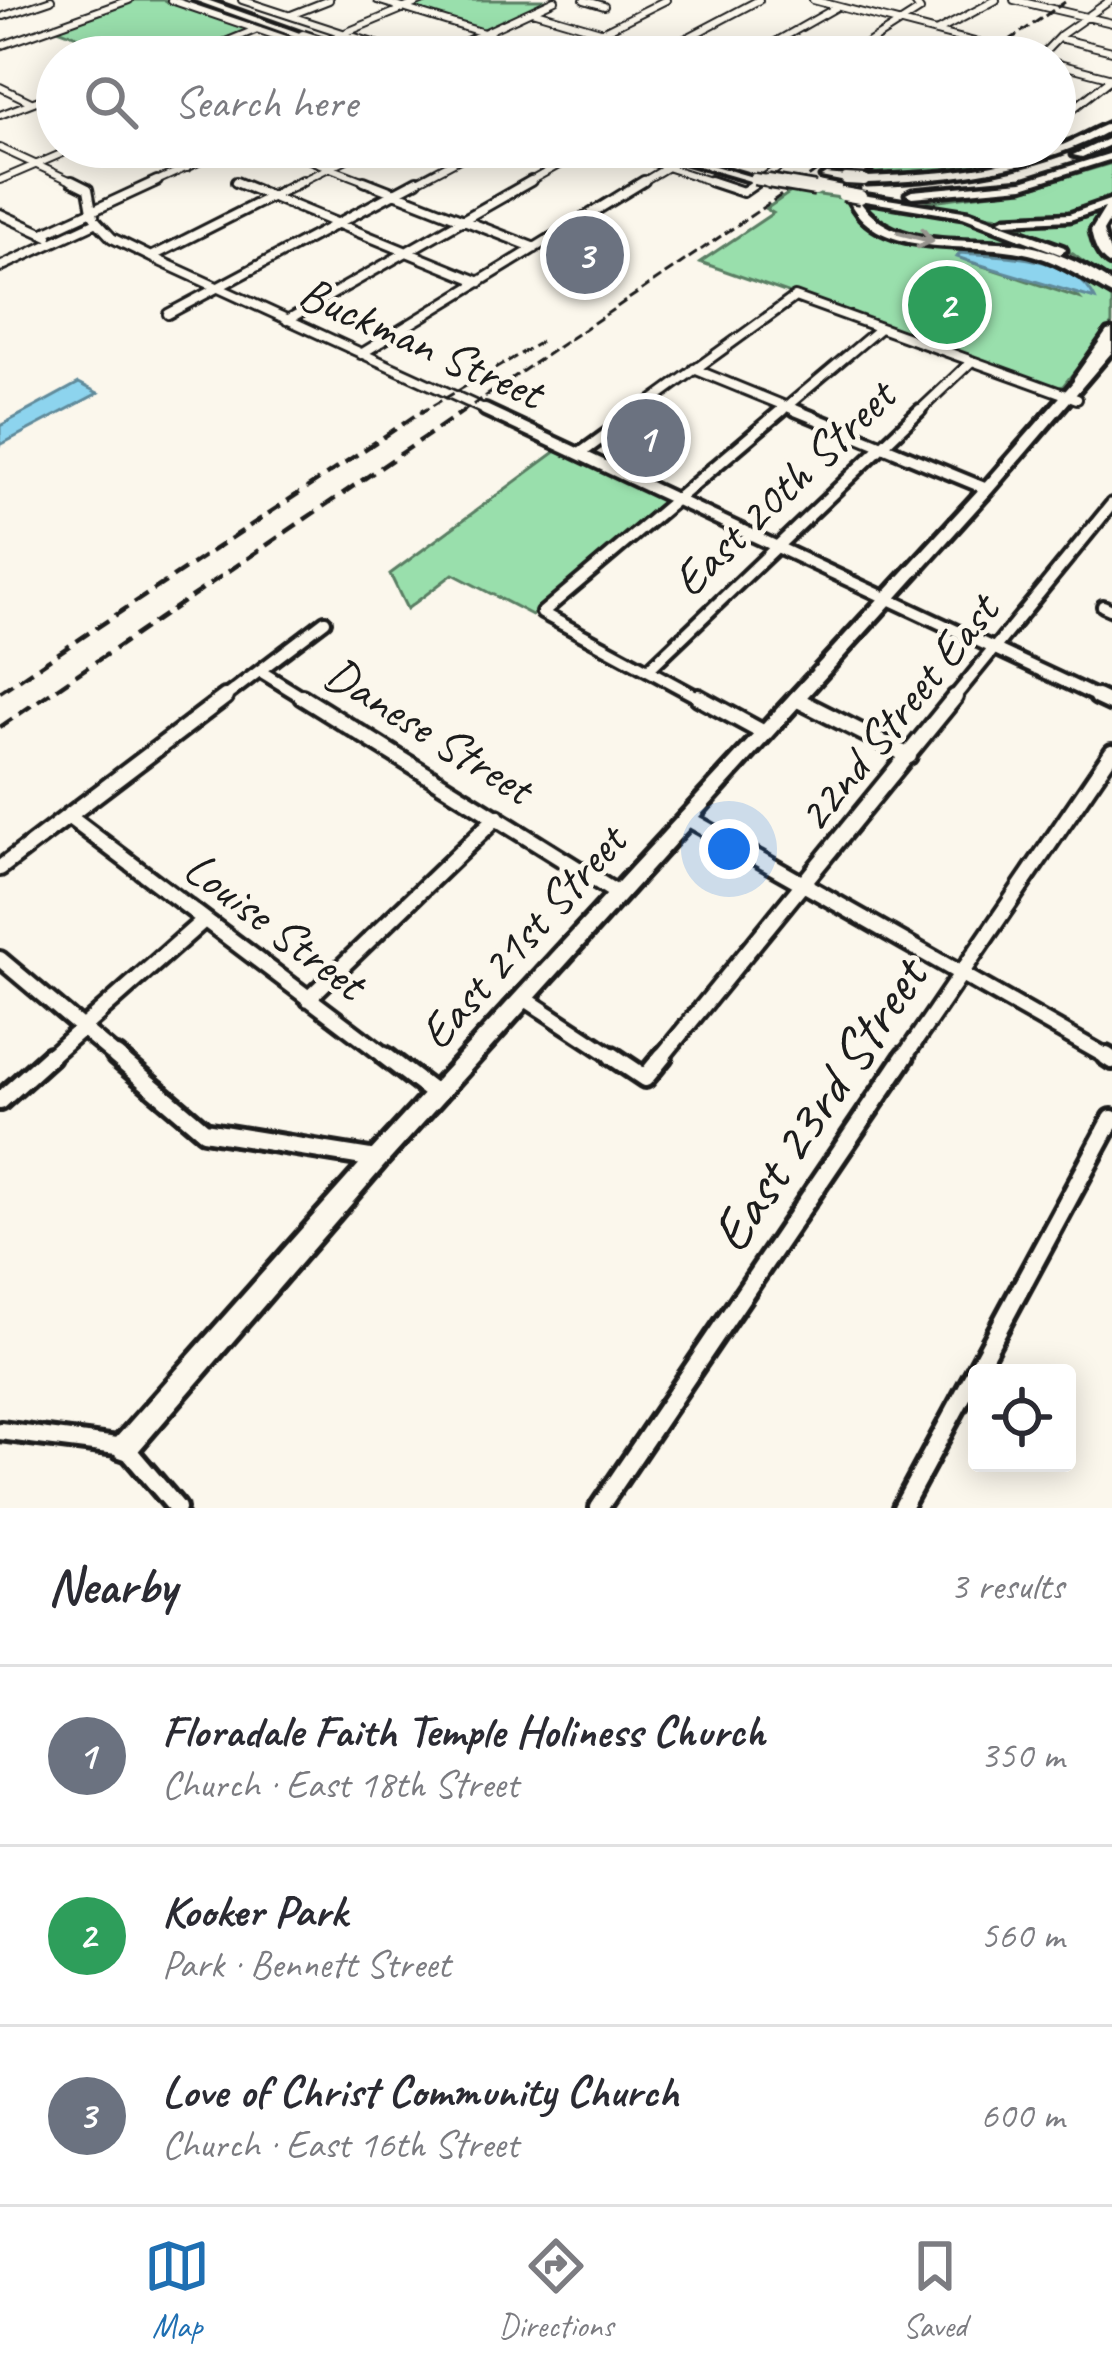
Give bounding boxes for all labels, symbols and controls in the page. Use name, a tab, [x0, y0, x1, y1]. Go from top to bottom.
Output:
search box	[36, 36, 1076, 168]
icon: search	[78, 69, 144, 135]
text: Search here	[174, 74, 357, 131]
pin: 3	[546, 210, 624, 300]
one-way arrow	[896, 227, 934, 249]
pin: 2	[908, 260, 986, 350]
street label: Buckman Street	[290, 262, 556, 424]
street label: East 20th Street	[659, 364, 910, 609]
pin: 1	[607, 393, 685, 483]
street label: 22nd Street East	[783, 579, 1013, 844]
street label: Danese Street	[314, 643, 547, 819]
street label: East 21st Street	[406, 810, 641, 1061]
your location	[699, 819, 759, 879]
street label: Louise Street	[173, 837, 381, 1015]
street label: East 23rd Street	[694, 940, 945, 1265]
map controls	[968, 1364, 1076, 1472]
button: locate	[968, 1364, 1076, 1472]
text: Nearby	[48, 1554, 176, 1618]
text: 3 results	[950, 1562, 1064, 1611]
text: Floradale Faith Temple Holiness Church	[162, 1703, 765, 1760]
text: 1	[78, 1731, 96, 1780]
text: 350 m	[980, 1731, 1064, 1780]
text: Church · East 18th Street	[162, 1760, 518, 1809]
text: Kooker Park	[162, 1883, 347, 1940]
text: 2	[78, 1911, 96, 1960]
text: 560 m	[980, 1911, 1064, 1960]
text: Park · Bennett Street	[162, 1940, 450, 1989]
text: Love of Christ Community Church	[162, 2063, 679, 2120]
text: 3	[78, 2091, 96, 2140]
text: 600 m	[980, 2091, 1064, 2140]
text: Church · East 16th Street	[162, 2120, 518, 2169]
tab: Map	[144, 2233, 210, 2347]
tab: Directions	[499, 2233, 613, 2347]
tab: Saved	[902, 2233, 968, 2347]

